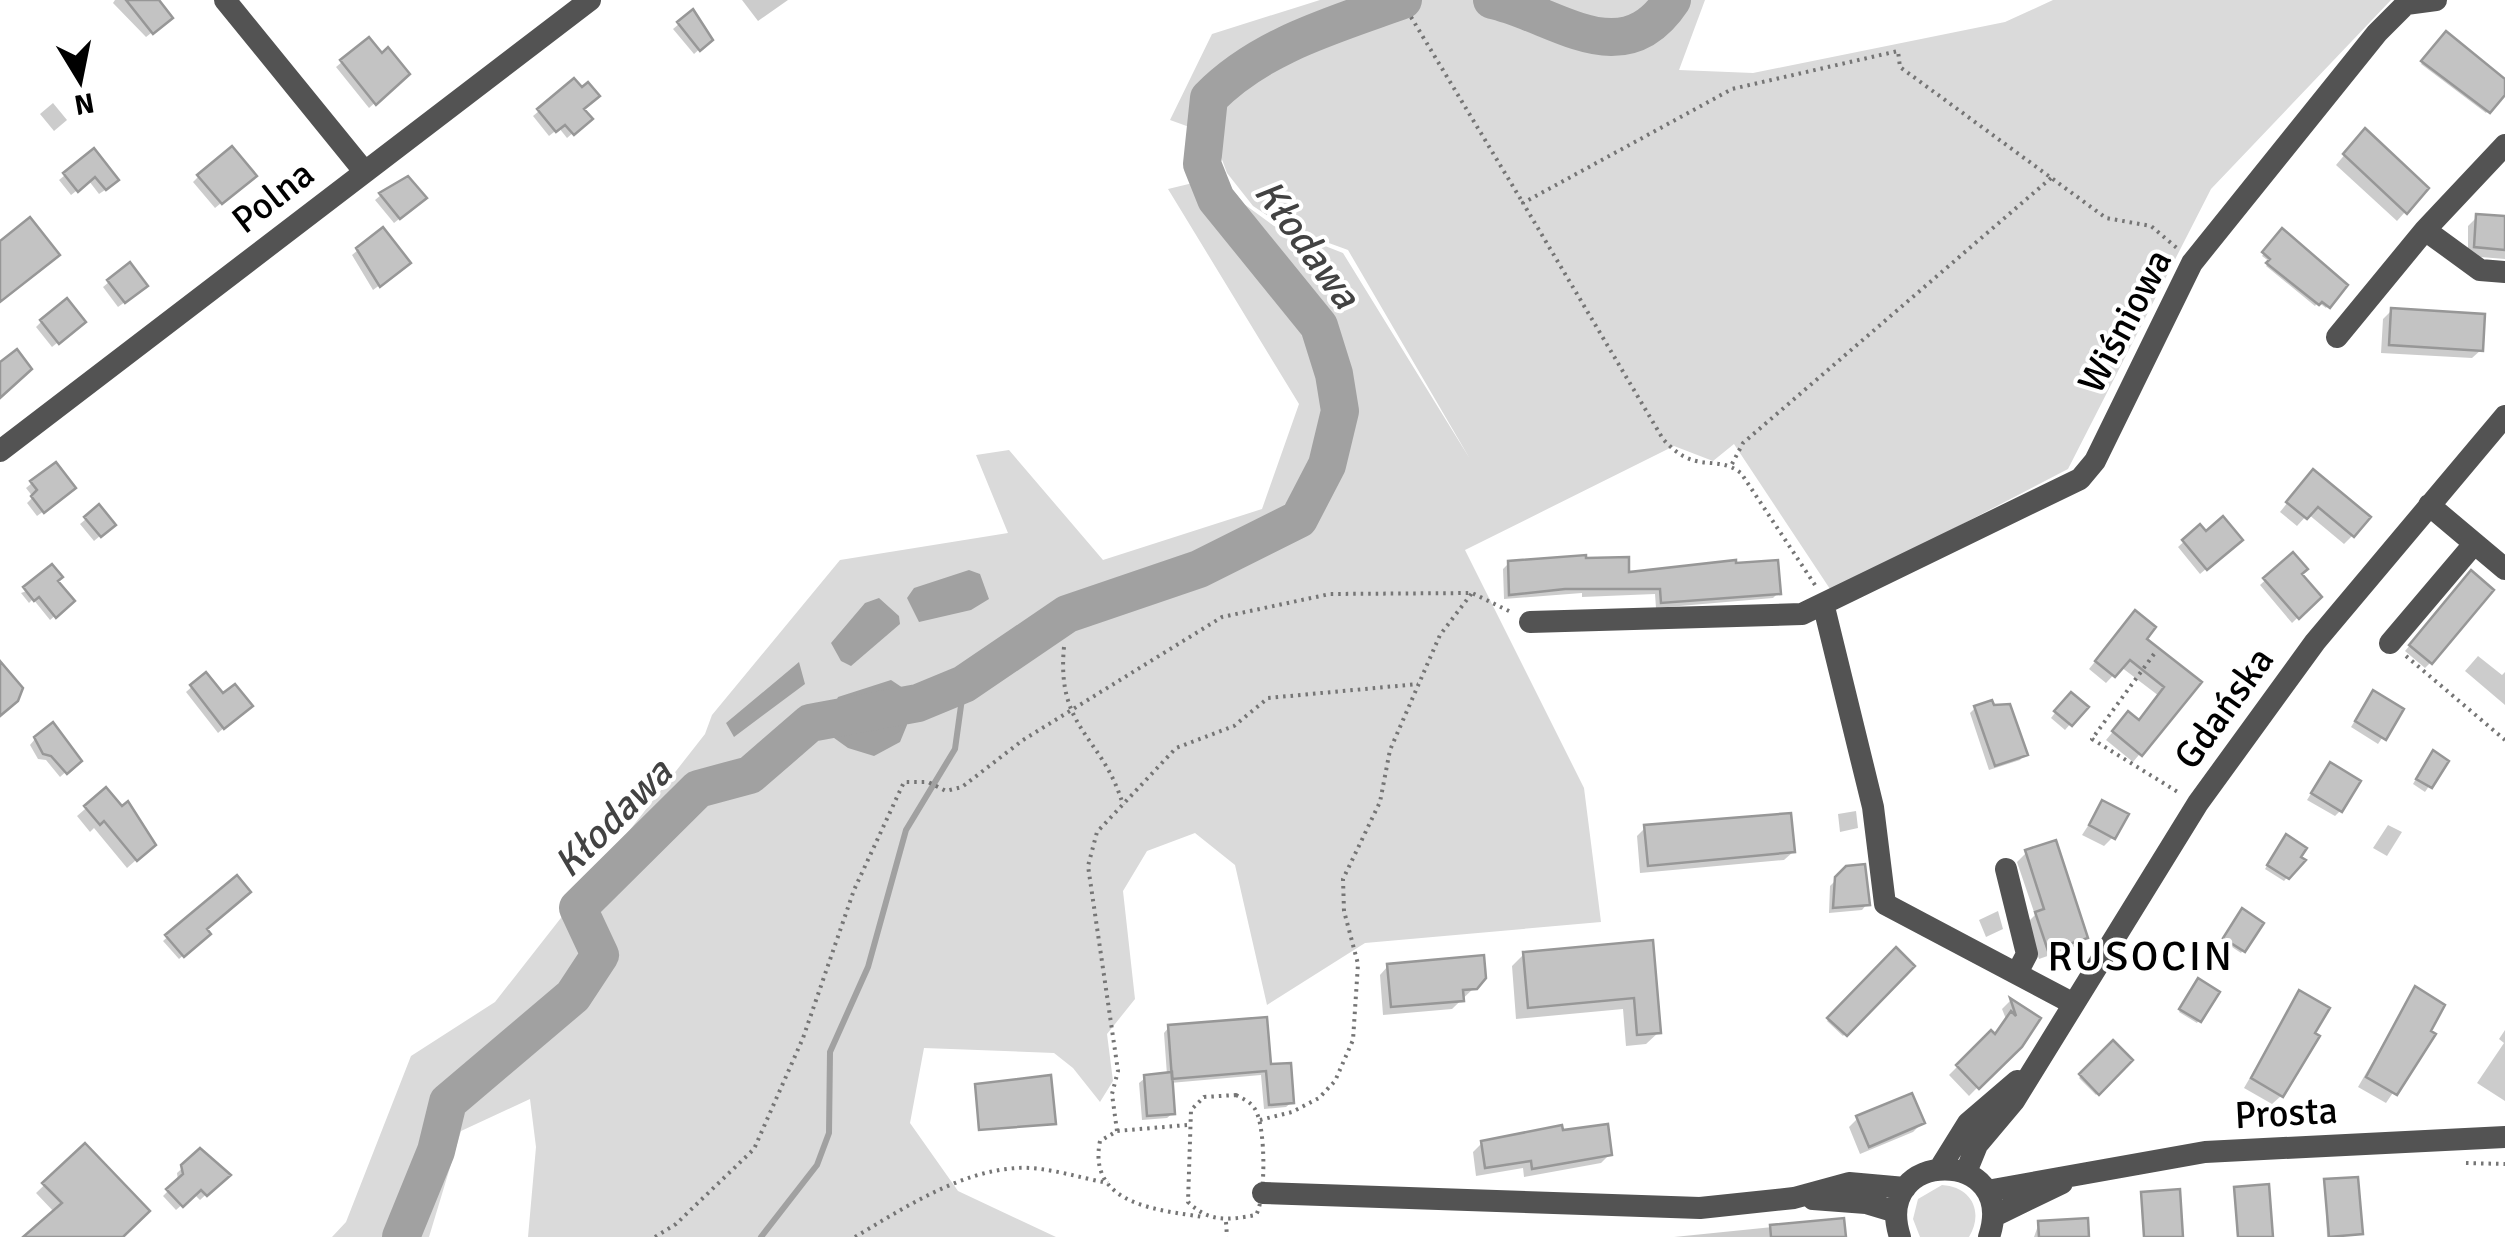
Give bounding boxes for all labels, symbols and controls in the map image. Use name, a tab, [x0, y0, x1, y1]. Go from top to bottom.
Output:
north arrow	[30, 30, 130, 130]
text: N	[72, 85, 97, 122]
street label: Polna	[223, 150, 323, 244]
water label: Kłodawa	[1243, 170, 1372, 320]
street label: Wiśniowa	[2068, 241, 2182, 401]
street label: Gdańska	[2164, 638, 2284, 778]
water label: Kłodawa	[543, 747, 684, 888]
district label: RUSOCIN	[2047, 931, 2235, 982]
street label: Prosta	[2233, 1087, 2339, 1139]

